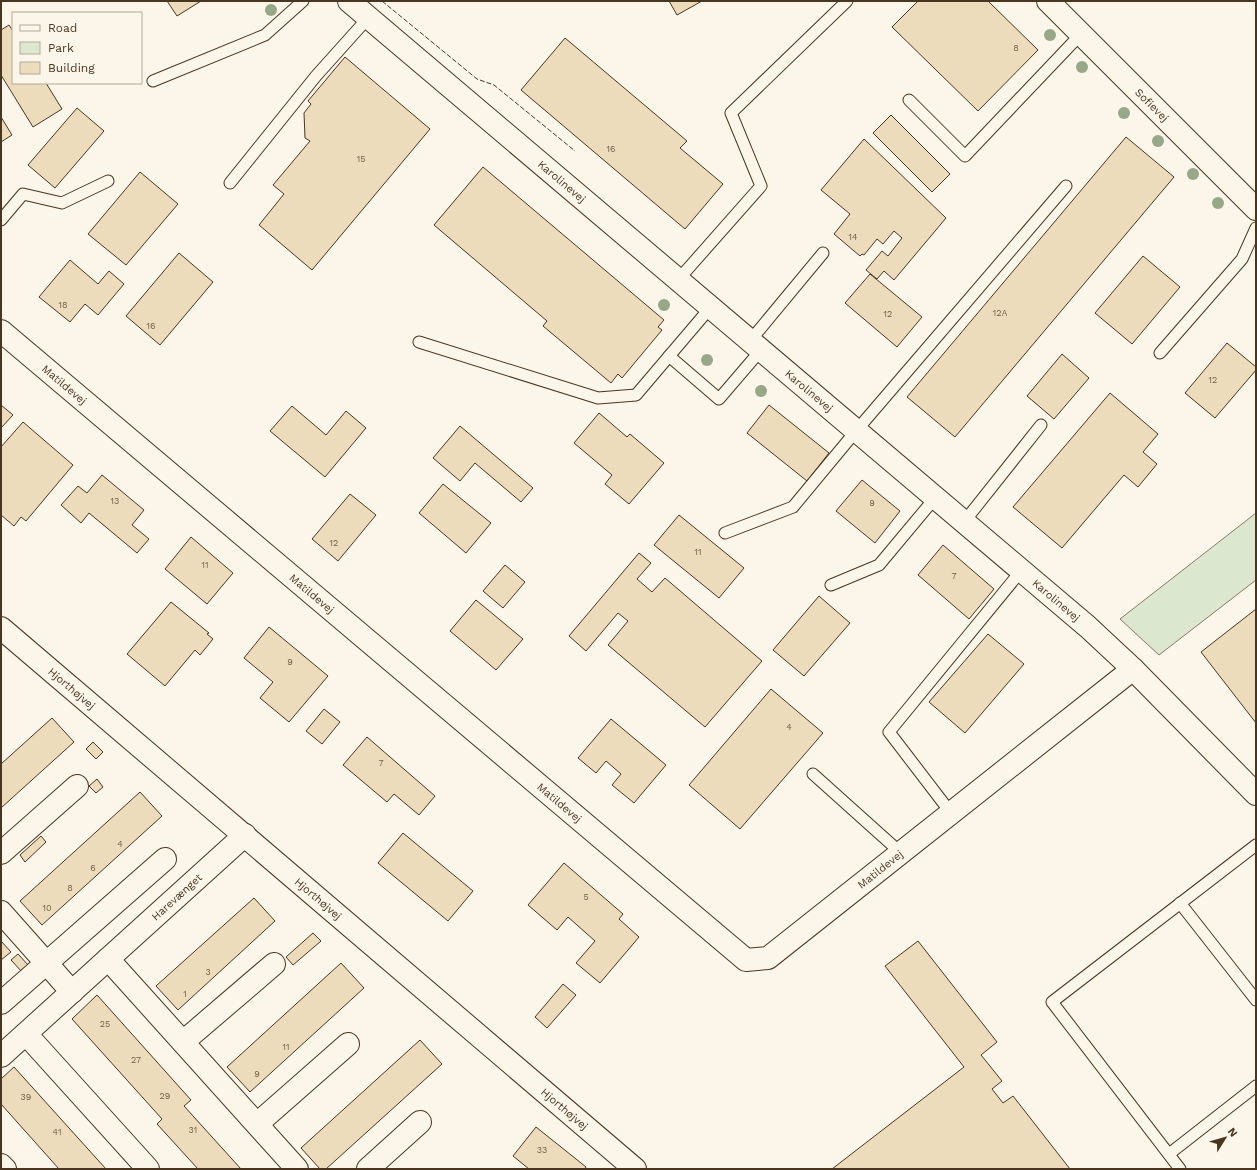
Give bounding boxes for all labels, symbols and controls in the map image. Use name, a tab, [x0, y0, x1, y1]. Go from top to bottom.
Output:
legend	[12, 12, 142, 84]
text: Road	[48, 21, 77, 35]
text: Park	[48, 41, 74, 55]
house number: 8	[1013, 43, 1019, 53]
text: Building	[48, 61, 95, 75]
street label: Sofievej	[1132, 85, 1171, 124]
house number: 16	[607, 144, 615, 154]
house number: 15	[357, 154, 365, 164]
street label: Karolinevej	[535, 157, 588, 205]
house number: 14	[848, 232, 858, 242]
house number: 18	[58, 300, 68, 310]
house number: 12A	[993, 308, 1007, 318]
house number: 12	[884, 309, 892, 319]
house number: 16	[147, 321, 155, 331]
street label: Matildevej	[39, 362, 89, 407]
street label: Karolinevej	[783, 367, 836, 415]
house number: 12	[1209, 375, 1217, 385]
house number: 13	[111, 496, 119, 506]
house number: 9	[869, 498, 875, 508]
house number: 12	[330, 538, 338, 548]
house number: 11	[694, 547, 702, 557]
house number: 11	[201, 560, 209, 570]
street label: Matildevej	[287, 571, 337, 616]
house number: 7	[951, 571, 957, 581]
street label: Karolinevej	[1030, 576, 1083, 624]
house number: 9	[287, 657, 293, 667]
street label: Hjorthøjvej	[46, 665, 98, 712]
house number: 4	[786, 722, 792, 732]
house number: 7	[378, 758, 384, 768]
street label: Matildevej	[535, 780, 585, 825]
house number: 4	[117, 839, 123, 849]
street label: Matildevej	[855, 847, 905, 891]
house number: 6	[90, 863, 96, 873]
street label: Harevænget	[149, 870, 205, 923]
street label: Hjorthøjvej	[292, 875, 344, 922]
house number: 8	[67, 883, 73, 893]
house number: 5	[583, 892, 589, 902]
house number: 10	[42, 903, 52, 913]
house number: 3	[205, 967, 211, 977]
house number: 1	[183, 989, 187, 999]
house number: 25	[100, 1019, 110, 1029]
house number: 11	[282, 1042, 290, 1052]
house number: 27	[131, 1055, 141, 1065]
house number: 9	[254, 1069, 260, 1079]
street label: Hjorthøjvej	[538, 1085, 591, 1133]
house number: 29	[160, 1091, 170, 1101]
house number: 39	[21, 1092, 31, 1102]
north arrow	[1205, 1118, 1245, 1158]
house number: 31	[189, 1125, 197, 1135]
text: N	[1225, 1125, 1240, 1139]
house number: 41	[53, 1127, 61, 1137]
house number: 33	[537, 1145, 547, 1155]

